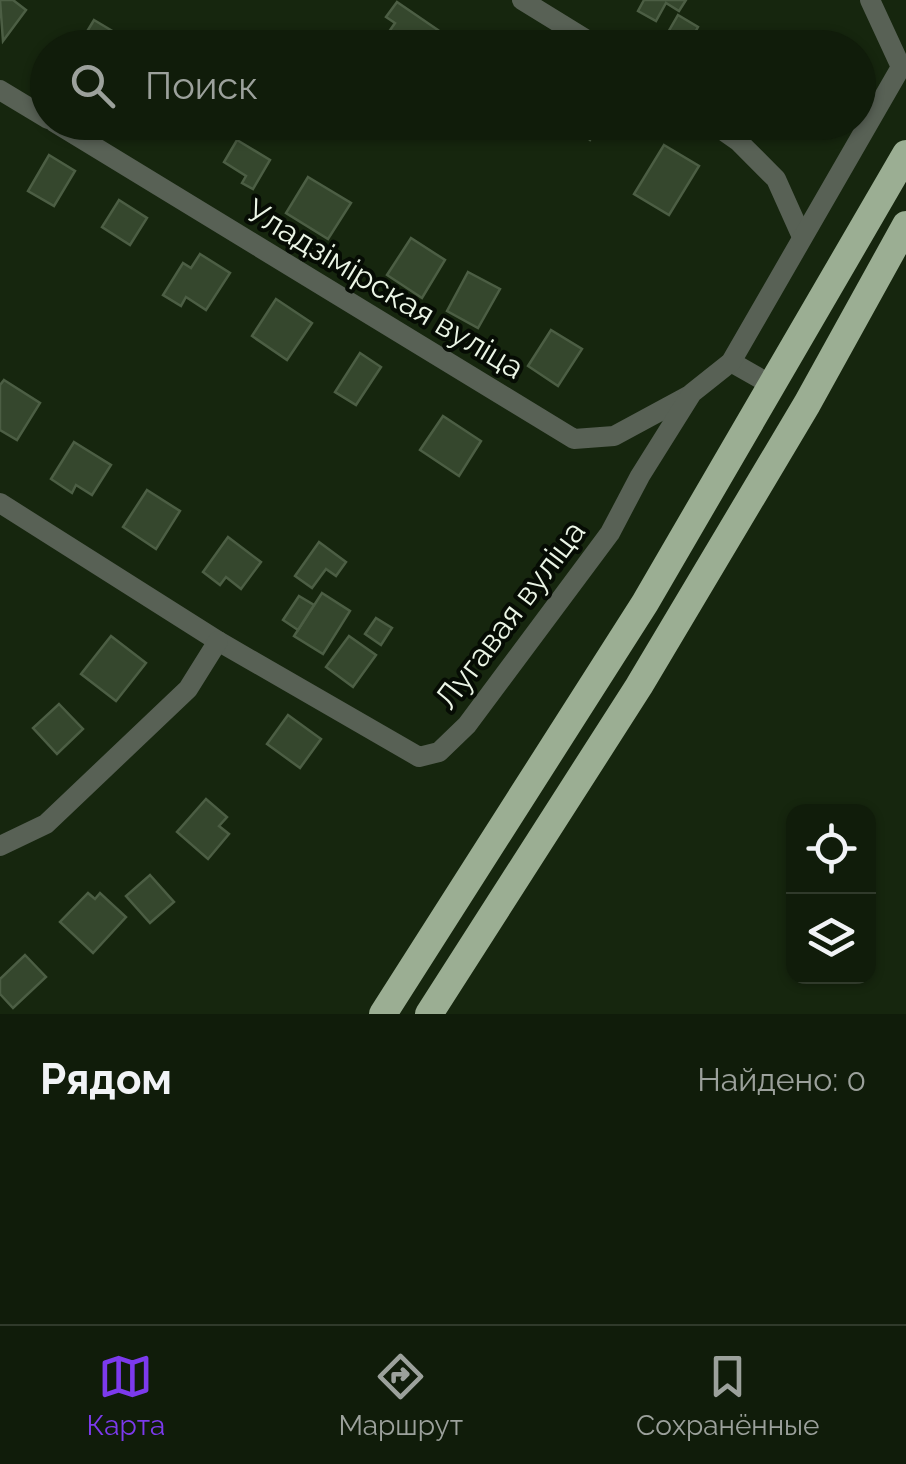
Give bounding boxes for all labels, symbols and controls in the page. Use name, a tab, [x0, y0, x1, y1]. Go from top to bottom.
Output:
search box	[30, 30, 876, 140]
icon: search	[65, 58, 120, 113]
text: Поиск	[145, 63, 258, 108]
street label: Уладзімірская вуліца	[240, 191, 531, 386]
street label: Лугавая вуліца	[427, 513, 592, 716]
map controls	[786, 804, 876, 984]
button: locate	[786, 804, 876, 894]
button: layers	[786, 894, 876, 984]
text: Рядом	[40, 1055, 172, 1104]
text: Найдено: 0	[697, 1061, 866, 1098]
tab: Карта	[87, 1349, 165, 1442]
tab: Маршрут	[338, 1349, 463, 1442]
tab: Сохранённые	[636, 1349, 819, 1442]

